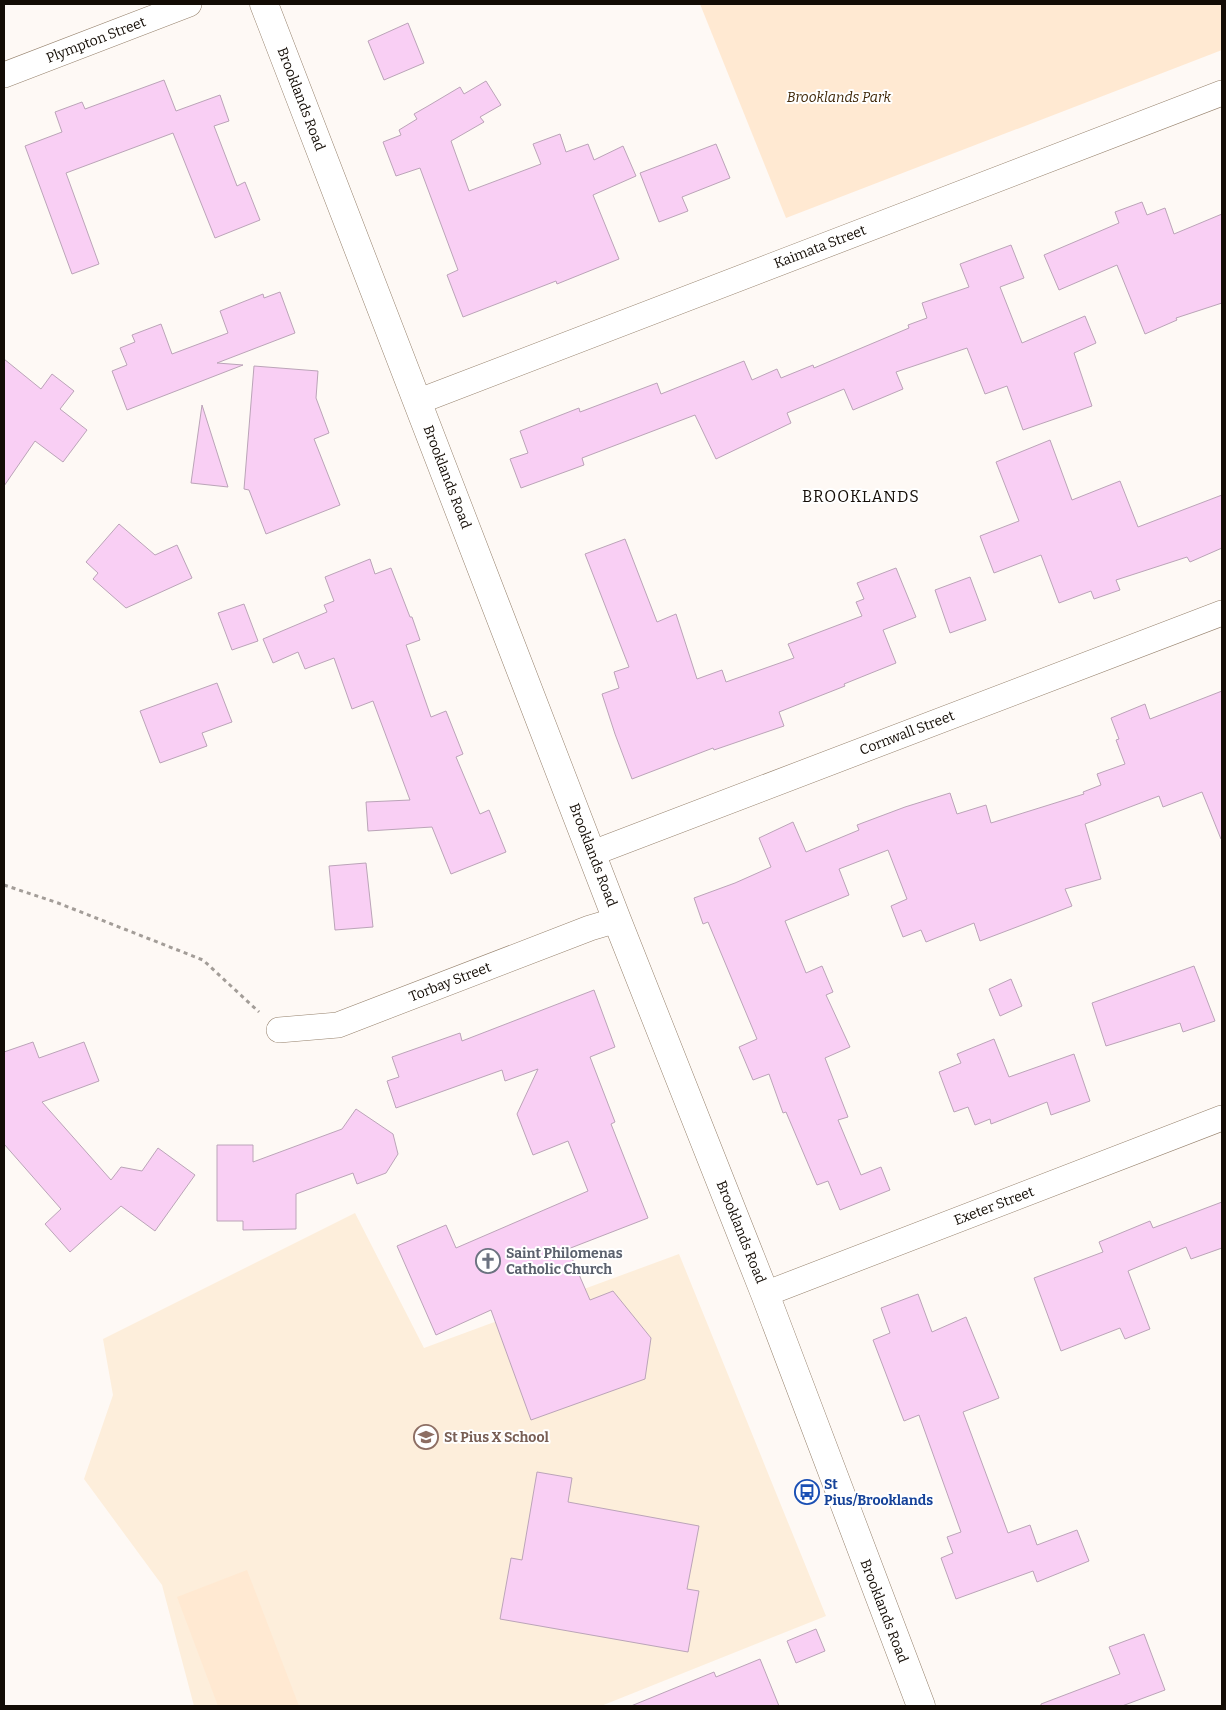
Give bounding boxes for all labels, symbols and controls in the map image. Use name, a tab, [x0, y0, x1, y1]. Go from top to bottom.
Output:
street label: Plympton Street	[44, 13, 148, 67]
street label: Brooklands Road	[273, 45, 329, 153]
park label: Brooklands Park	[787, 89, 892, 106]
street label: Kaimata Street	[772, 222, 868, 272]
street label: Brooklands Road	[419, 423, 475, 531]
district label: BROOKLANDS	[802, 487, 920, 506]
street label: Cornwall Street	[857, 707, 957, 759]
street label: Brooklands Road	[565, 801, 621, 909]
street label: Torbay Street	[407, 959, 493, 1005]
street label: Brooklands Road	[713, 1178, 769, 1286]
street label: Exeter Street	[952, 1183, 1036, 1229]
place label: Saint Philomenas Catholic Church	[506, 1245, 623, 1278]
church icon: Saint Philomenas Catholic Church	[475, 1248, 501, 1274]
school or university icon: St Pius X School	[413, 1424, 439, 1450]
place label: St Pius X School	[444, 1429, 550, 1446]
place label: St Pius/Brooklands	[824, 1476, 933, 1509]
bus stop icon: St Pius/Brooklands	[794, 1479, 820, 1505]
street label: Brooklands Road	[856, 1557, 912, 1665]

